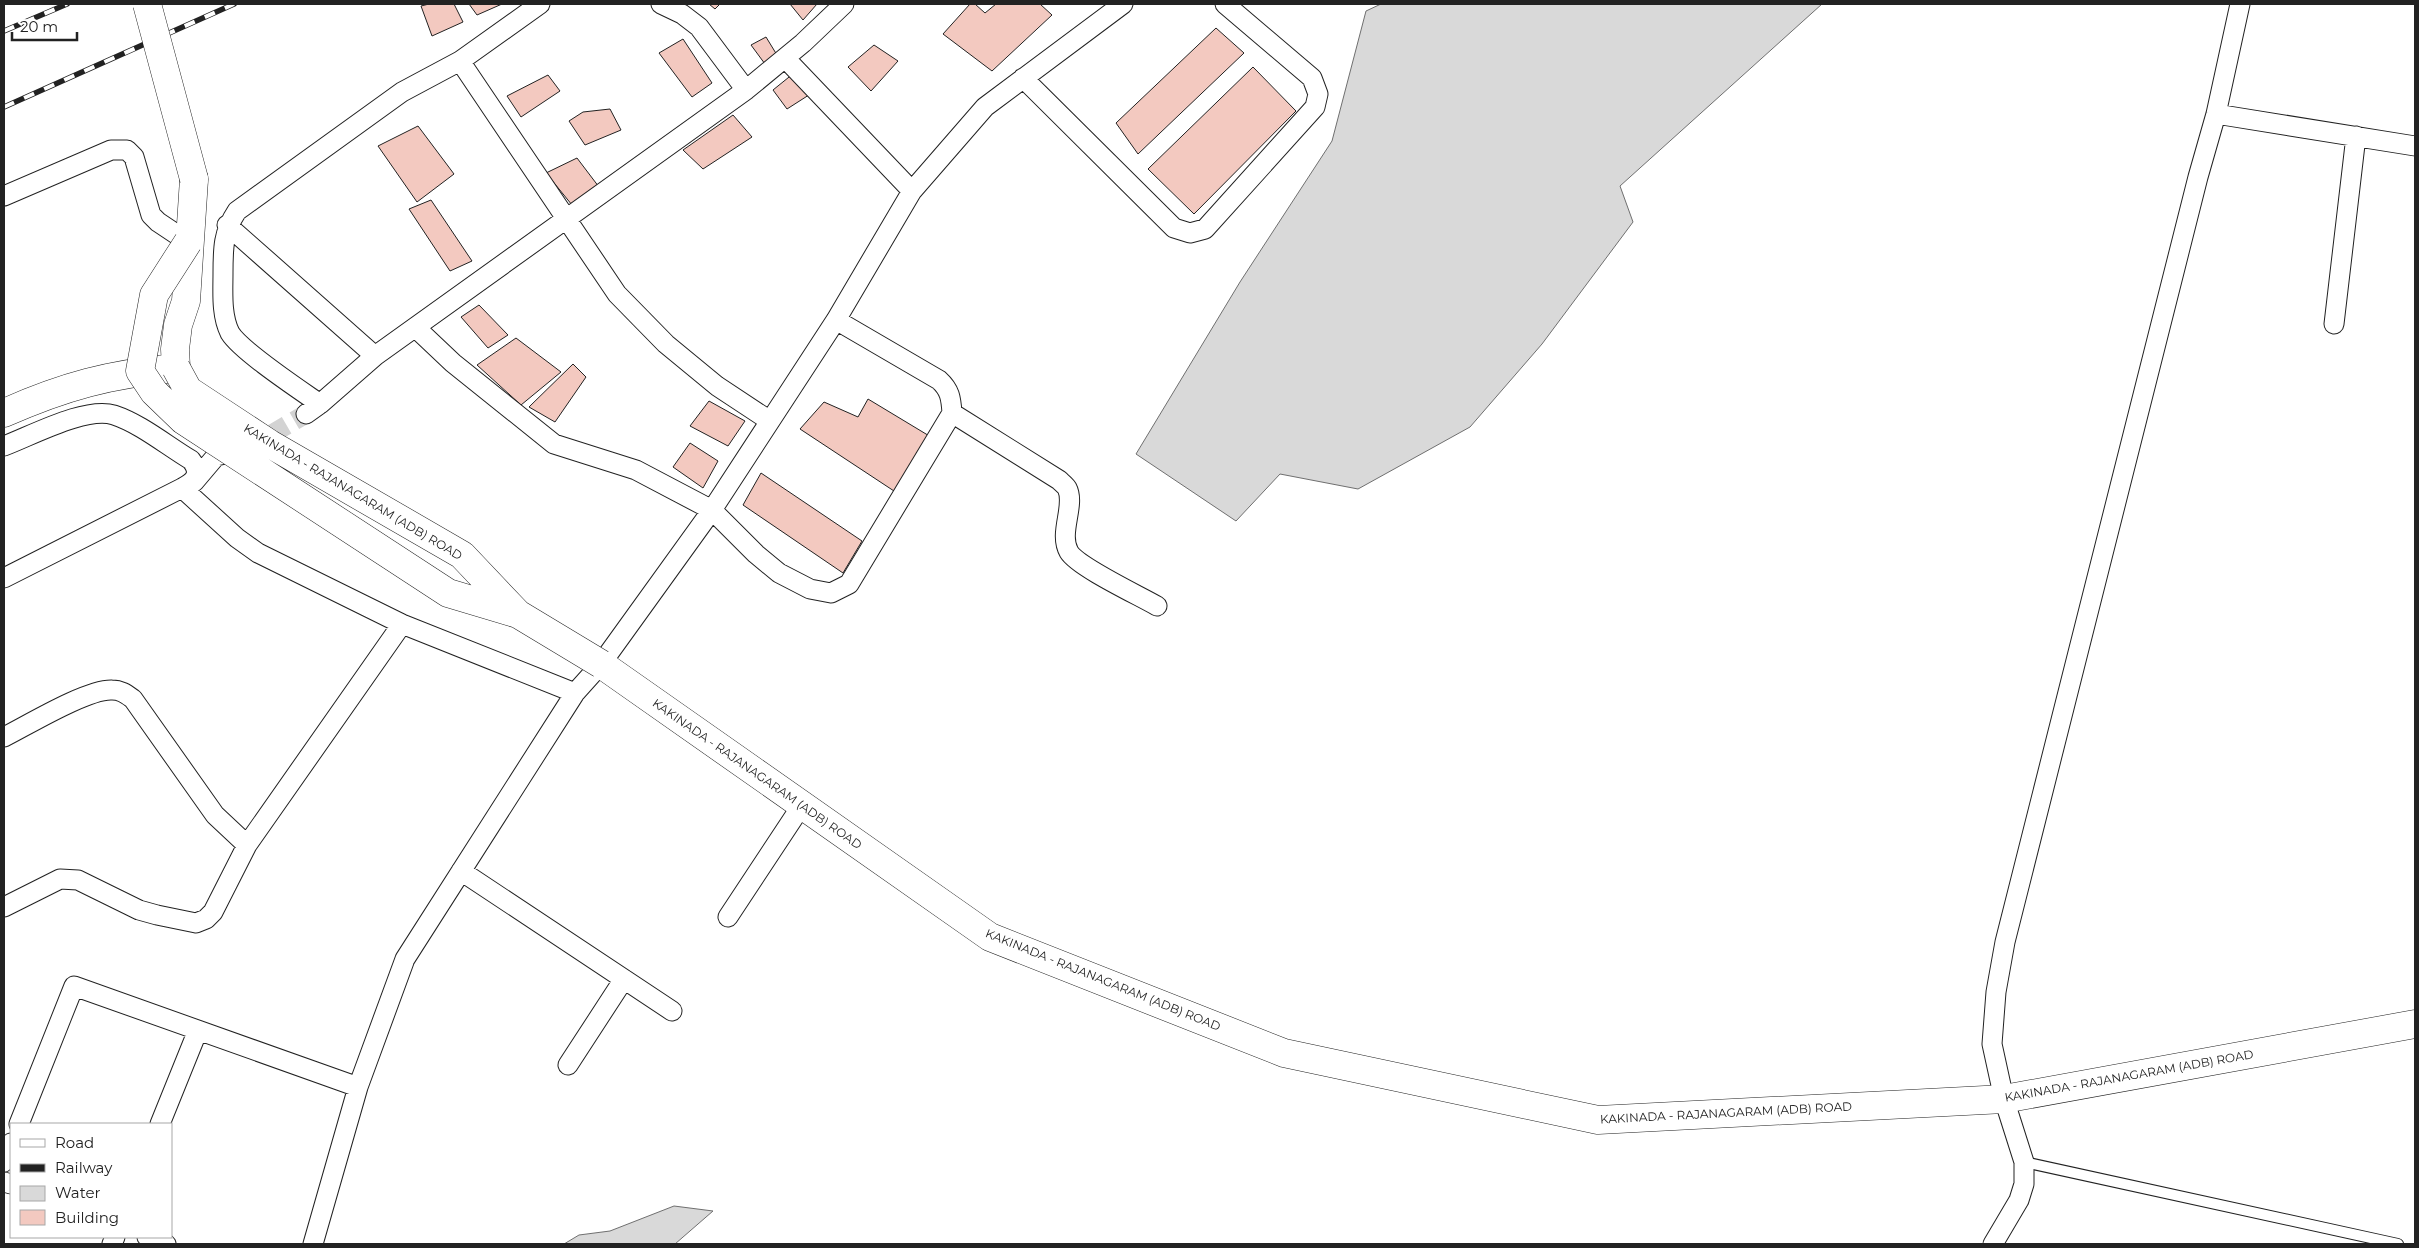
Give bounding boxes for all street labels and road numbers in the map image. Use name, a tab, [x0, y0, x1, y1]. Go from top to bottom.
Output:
street label: KAKINADA - RAJANAGARAM (ADB) ROAD	[241, 420, 465, 563]
street label: KAKINADA - RAJANAGARAM (ADB) ROAD	[650, 695, 865, 852]
street label: KAKINADA - RAJANAGARAM (ADB) ROAD	[983, 925, 1223, 1034]
street label: KAKINADA - RAJANAGARAM (ADB) ROAD	[2003, 1046, 2254, 1105]
street label: KAKINADA - RAJANAGARAM (ADB) ROAD	[1600, 1098, 1852, 1127]

